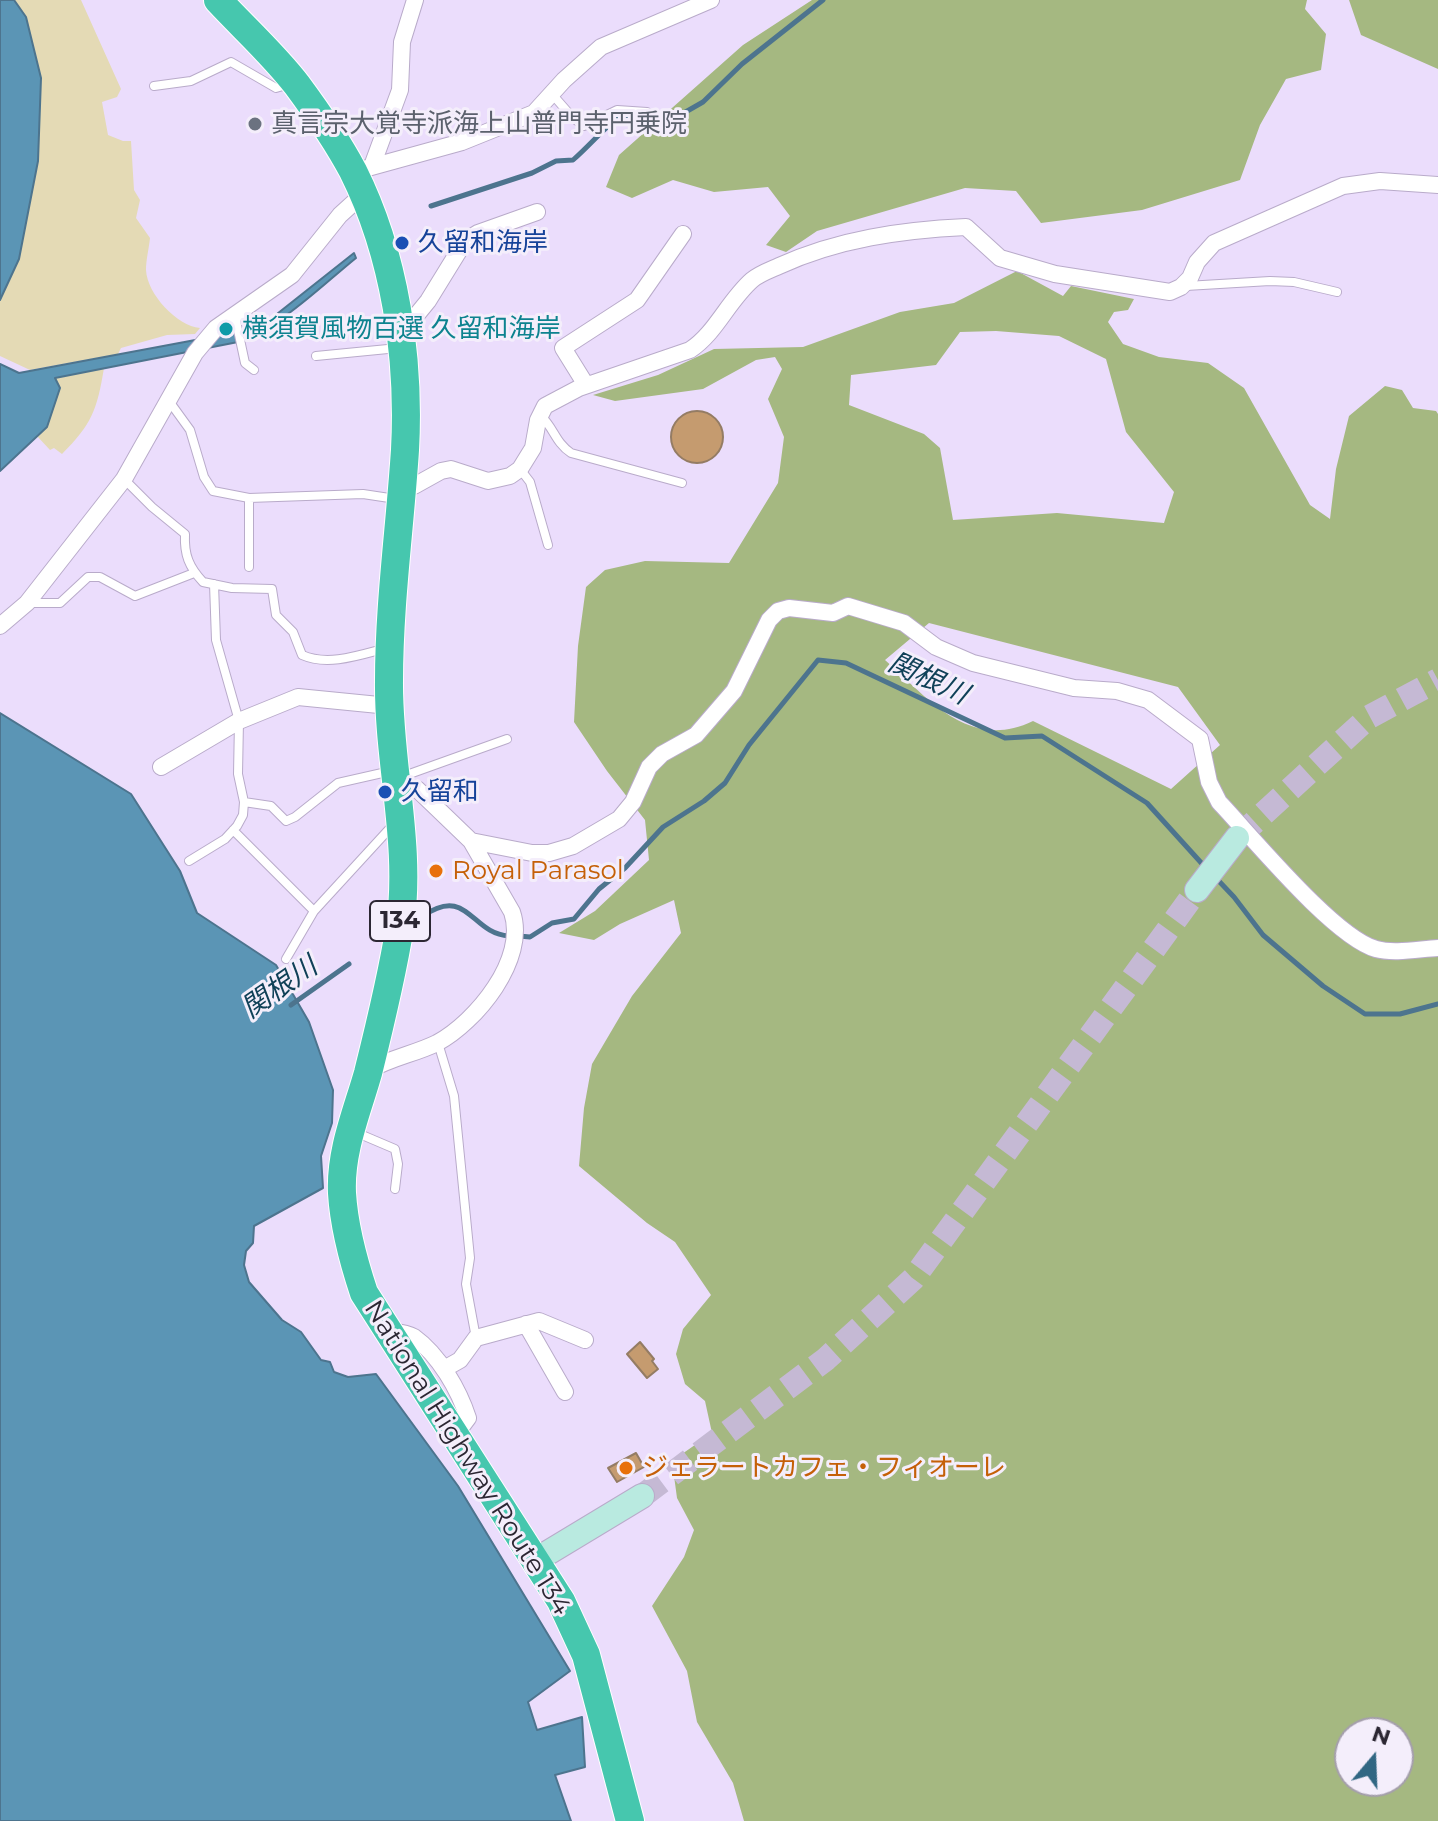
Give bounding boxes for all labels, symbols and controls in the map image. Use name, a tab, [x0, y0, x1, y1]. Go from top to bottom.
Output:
place label: 真言宗大覚寺派海上山普門寺円乗院	[271, 108, 687, 140]
marker: 真言宗大覚寺派海上山普門寺円乗院	[246, 115, 264, 133]
place label: 久留和海岸	[418, 227, 548, 259]
marker: 久留和海岸	[393, 234, 411, 252]
place label: 横須賀風物百選 久留和海岸	[242, 313, 561, 345]
marker: 横須賀風物百選 久留和海岸	[217, 320, 235, 338]
water label: 関根川	[883, 646, 973, 712]
place label: 久留和	[401, 776, 479, 808]
marker: 久留和	[376, 783, 394, 801]
place label: Royal Parasol	[452, 855, 624, 887]
marker: Royal Parasol	[427, 862, 445, 880]
road number: 134	[370, 901, 430, 941]
water label: 関根川	[236, 950, 324, 1026]
street label: National Highway Route 134	[357, 1295, 577, 1621]
place label: ジェラートカフェ・フィオーレ	[642, 1452, 1006, 1484]
marker: ジェラートカフェ・フィオーレ	[617, 1459, 635, 1477]
north arrow	[1334, 1717, 1414, 1797]
text: N	[1369, 1720, 1394, 1751]

